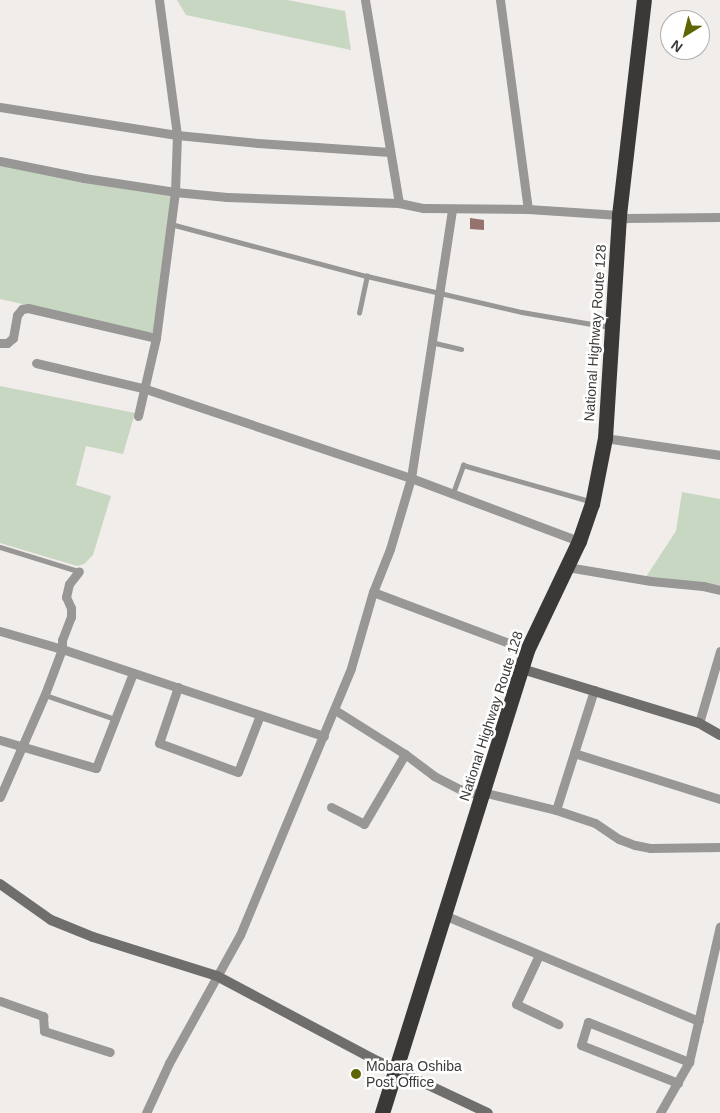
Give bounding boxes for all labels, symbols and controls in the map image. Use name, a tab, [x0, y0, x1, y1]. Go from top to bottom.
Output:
north arrow	[660, 10, 710, 60]
text: N	[668, 37, 686, 56]
street label: National Highway Route 128	[580, 244, 610, 422]
street label: National Highway Route 128	[456, 629, 526, 803]
place label: Mobara Oshiba Post Office	[366, 1058, 462, 1090]
marker: Mobara Oshiba Post Office	[350, 1068, 362, 1080]

